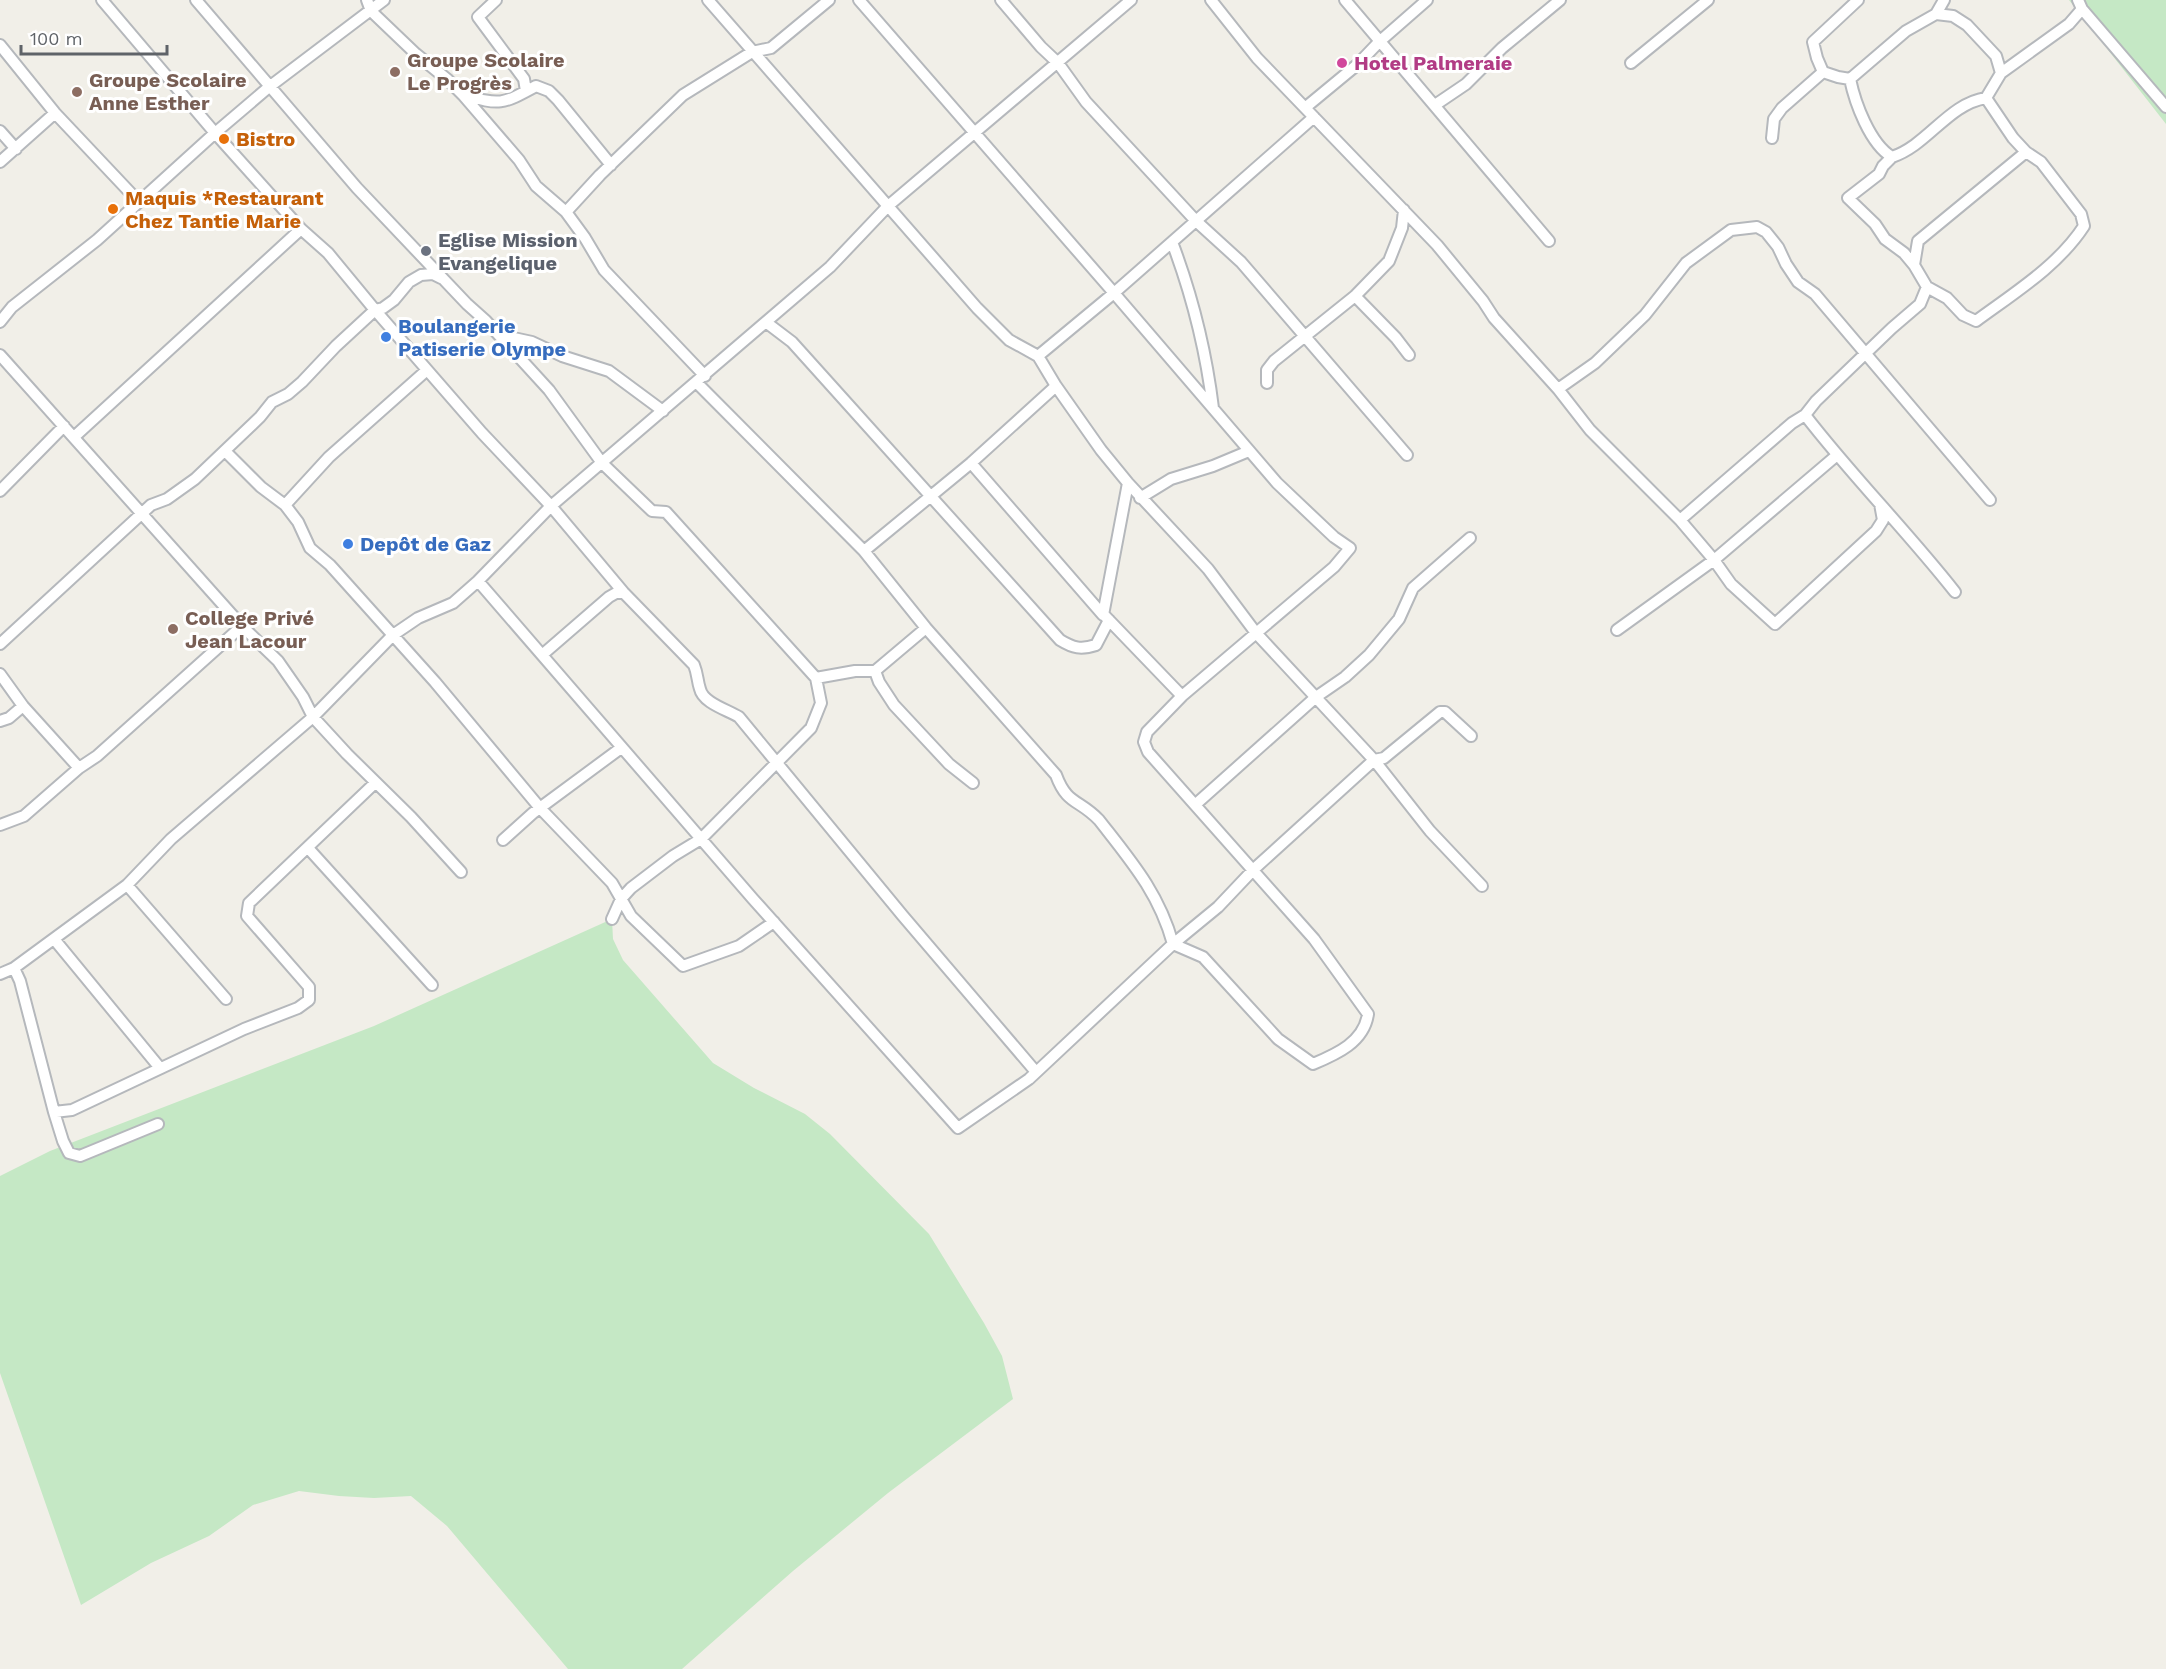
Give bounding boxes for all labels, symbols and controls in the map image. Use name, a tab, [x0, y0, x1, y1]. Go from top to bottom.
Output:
scale bar	[21, 18, 166, 56]
text: 100 m	[30, 28, 83, 49]
place label: Groupe Scolaire Le Progrès	[407, 48, 565, 95]
place label: Hotel Palmeraie	[1354, 51, 1512, 75]
marker: Hotel Palmeraie	[1335, 56, 1349, 70]
marker: Groupe Scolaire Le Progrès	[388, 65, 402, 79]
place label: Groupe Scolaire Anne Esther	[89, 68, 247, 115]
marker: Groupe Scolaire Anne Esther	[70, 85, 84, 99]
place label: Bistro	[236, 127, 295, 151]
marker: Bistro	[217, 132, 231, 146]
place label: Maquis *Restaurant Chez Tantie Marie	[125, 186, 324, 233]
marker: Maquis *Restaurant Chez Tantie Marie	[106, 202, 120, 216]
place label: Eglise Mission Evangelique	[438, 228, 578, 275]
marker: Eglise Mission Evangelique	[419, 244, 433, 258]
place label: Boulangerie Patiserie Olympe	[398, 314, 566, 361]
marker: Boulangerie Patiserie Olympe	[379, 330, 393, 344]
place label: Depôt de Gaz	[360, 532, 491, 556]
marker: Depôt de Gaz	[341, 537, 355, 551]
place label: College Privé Jean Lacour	[185, 606, 314, 653]
marker: College Privé Jean Lacour	[166, 622, 180, 636]

